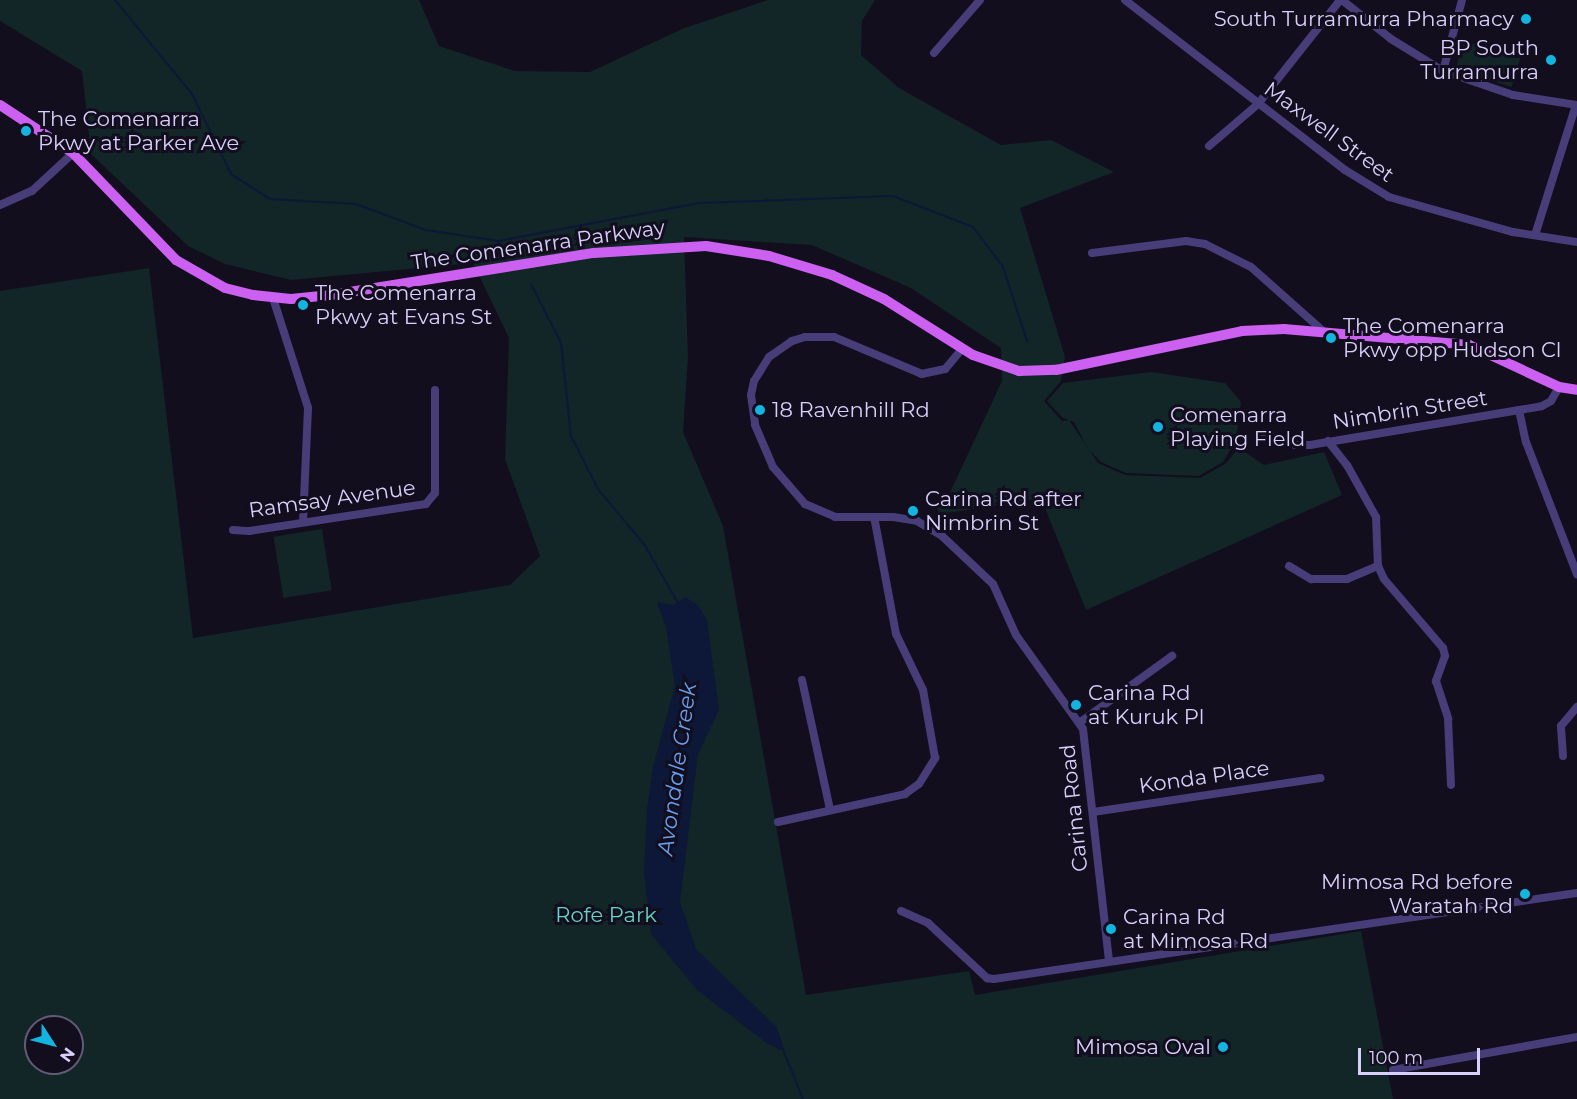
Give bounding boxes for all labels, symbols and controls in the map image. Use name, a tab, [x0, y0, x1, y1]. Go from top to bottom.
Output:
place label: South Turramurra Pharmacy	[1214, 6, 1514, 32]
marker: South Turramurra Pharmacy	[1519, 12, 1533, 26]
place label: BP South Turramurra	[1420, 35, 1539, 85]
marker: BP South Turramurra	[1544, 53, 1558, 67]
street label: Maxwell Street	[1259, 76, 1399, 188]
place label: The Comenarra Pkwy at Parker Ave	[38, 106, 239, 156]
marker: The Comenarra Pkwy at Parker Ave	[19, 124, 33, 138]
street label: The Comenarra Parkway	[409, 215, 667, 275]
place label: The Comenarra Pkwy at Evans St	[315, 280, 492, 330]
marker: The Comenarra Pkwy at Evans St	[296, 298, 310, 312]
place label: The Comenarra Pkwy opp Hudson Cl	[1343, 313, 1562, 363]
marker: The Comenarra Pkwy opp Hudson Cl	[1324, 331, 1338, 345]
street label: Nimbrin Street	[1331, 385, 1489, 435]
place label: 18 Ravenhill Rd	[772, 397, 930, 423]
place label: Comenarra Playing Field	[1170, 402, 1305, 452]
marker: 18 Ravenhill Rd	[753, 403, 767, 417]
marker: Comenarra Playing Field	[1151, 420, 1165, 434]
street label: Ramsay Avenue	[247, 475, 417, 523]
place label: Carina Rd after Nimbrin St	[925, 486, 1082, 536]
marker: Carina Rd after Nimbrin St	[906, 504, 920, 518]
place label: Carina Rd at Kuruk Pl	[1088, 680, 1204, 730]
water label: Avondale Creek	[652, 681, 702, 857]
marker: Carina Rd at Kuruk Pl	[1069, 698, 1083, 712]
street label: Carina Road	[1055, 743, 1093, 873]
street label: Konda Place	[1137, 755, 1271, 799]
place label: Mimosa Rd before Waratah Rd	[1321, 869, 1513, 919]
marker: Mimosa Rd before Waratah Rd	[1518, 887, 1532, 901]
park label: Rofe Park	[555, 902, 657, 928]
place label: Carina Rd at Mimosa Rd	[1123, 904, 1268, 954]
marker: Carina Rd at Mimosa Rd	[1104, 922, 1118, 936]
north arrow	[24, 1015, 84, 1075]
place label: Mimosa Oval	[1075, 1034, 1211, 1060]
scale bar	[1361, 1036, 1482, 1074]
marker: Mimosa Oval	[1216, 1040, 1230, 1054]
text: N	[56, 1044, 79, 1066]
text: 100 m	[1369, 1047, 1423, 1069]

